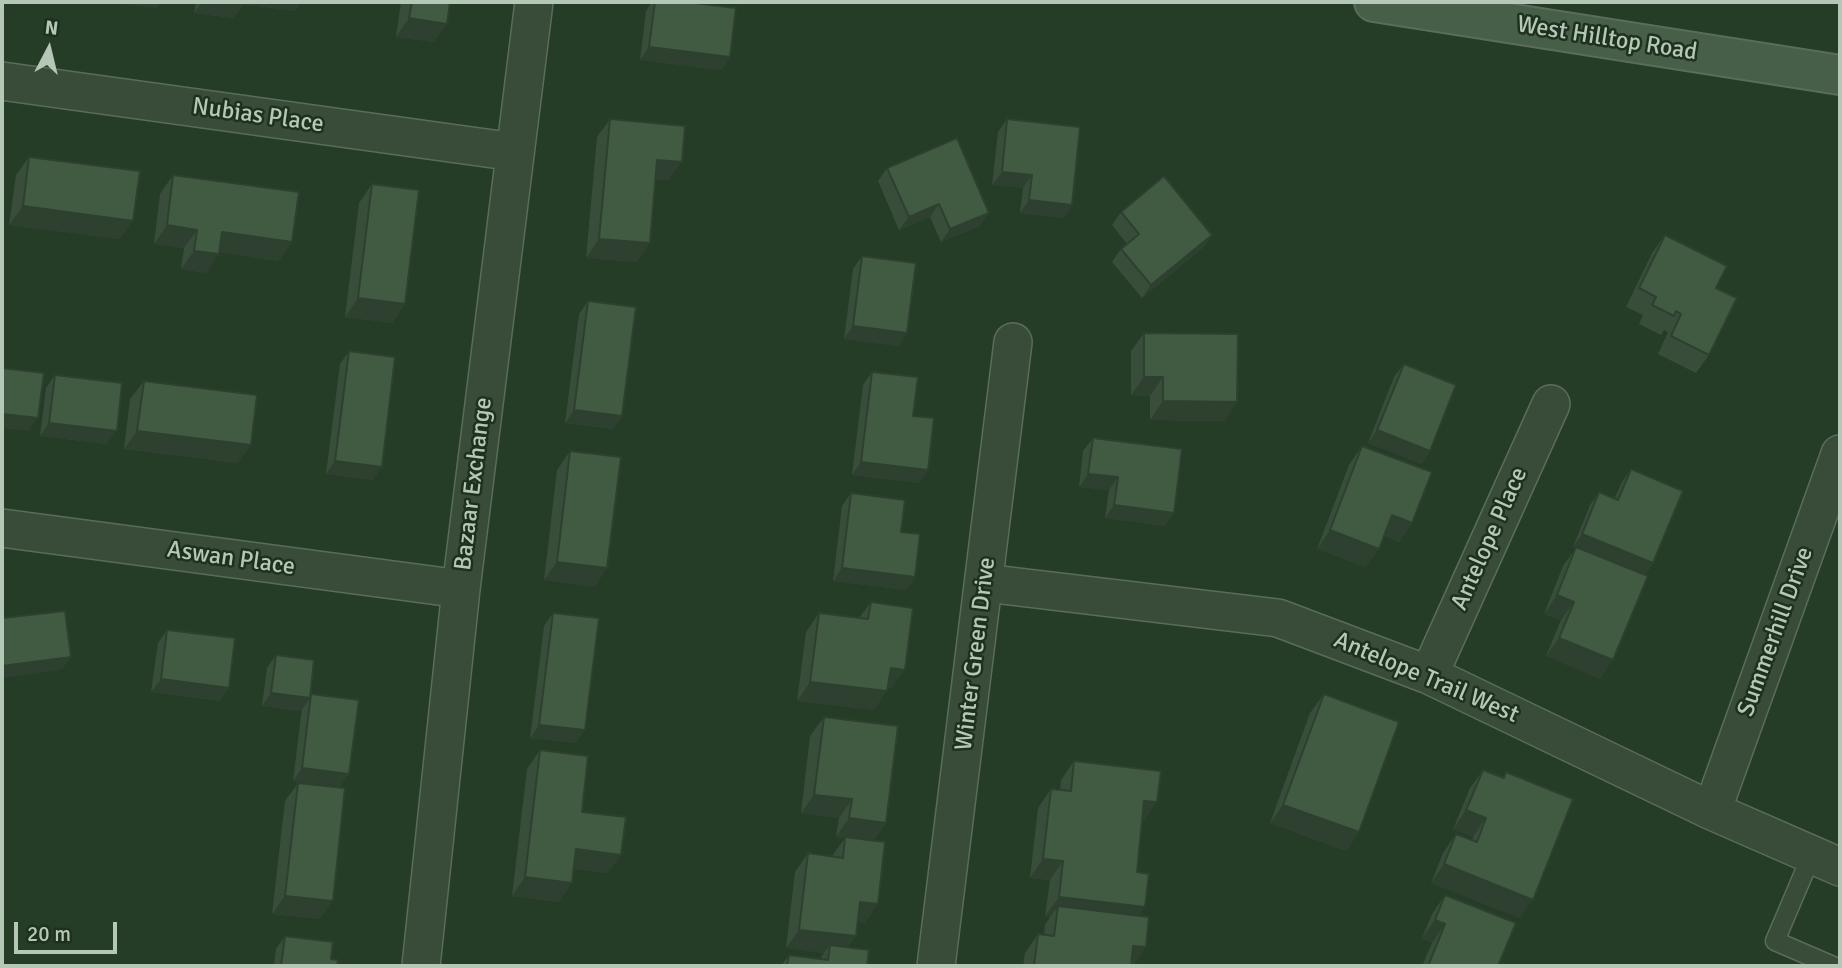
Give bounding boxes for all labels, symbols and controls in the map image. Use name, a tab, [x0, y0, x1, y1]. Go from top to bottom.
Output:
street label: West Hilltop Road	[1515, 11, 1699, 67]
north arrow	[14, 14, 84, 84]
text: N	[44, 15, 60, 41]
street label: Nubias Place	[190, 93, 326, 139]
street label: Bazaar Exchange	[449, 396, 499, 572]
street label: Antelope Place	[1446, 463, 1534, 615]
street label: Aswan Place	[165, 536, 297, 582]
street label: Summerhill Drive	[1732, 543, 1820, 721]
street label: Winter Green Drive	[950, 556, 1002, 752]
street label: Antelope Trail West	[1329, 626, 1523, 730]
scale bar	[18, 908, 121, 952]
text: 20 m	[27, 921, 71, 947]

